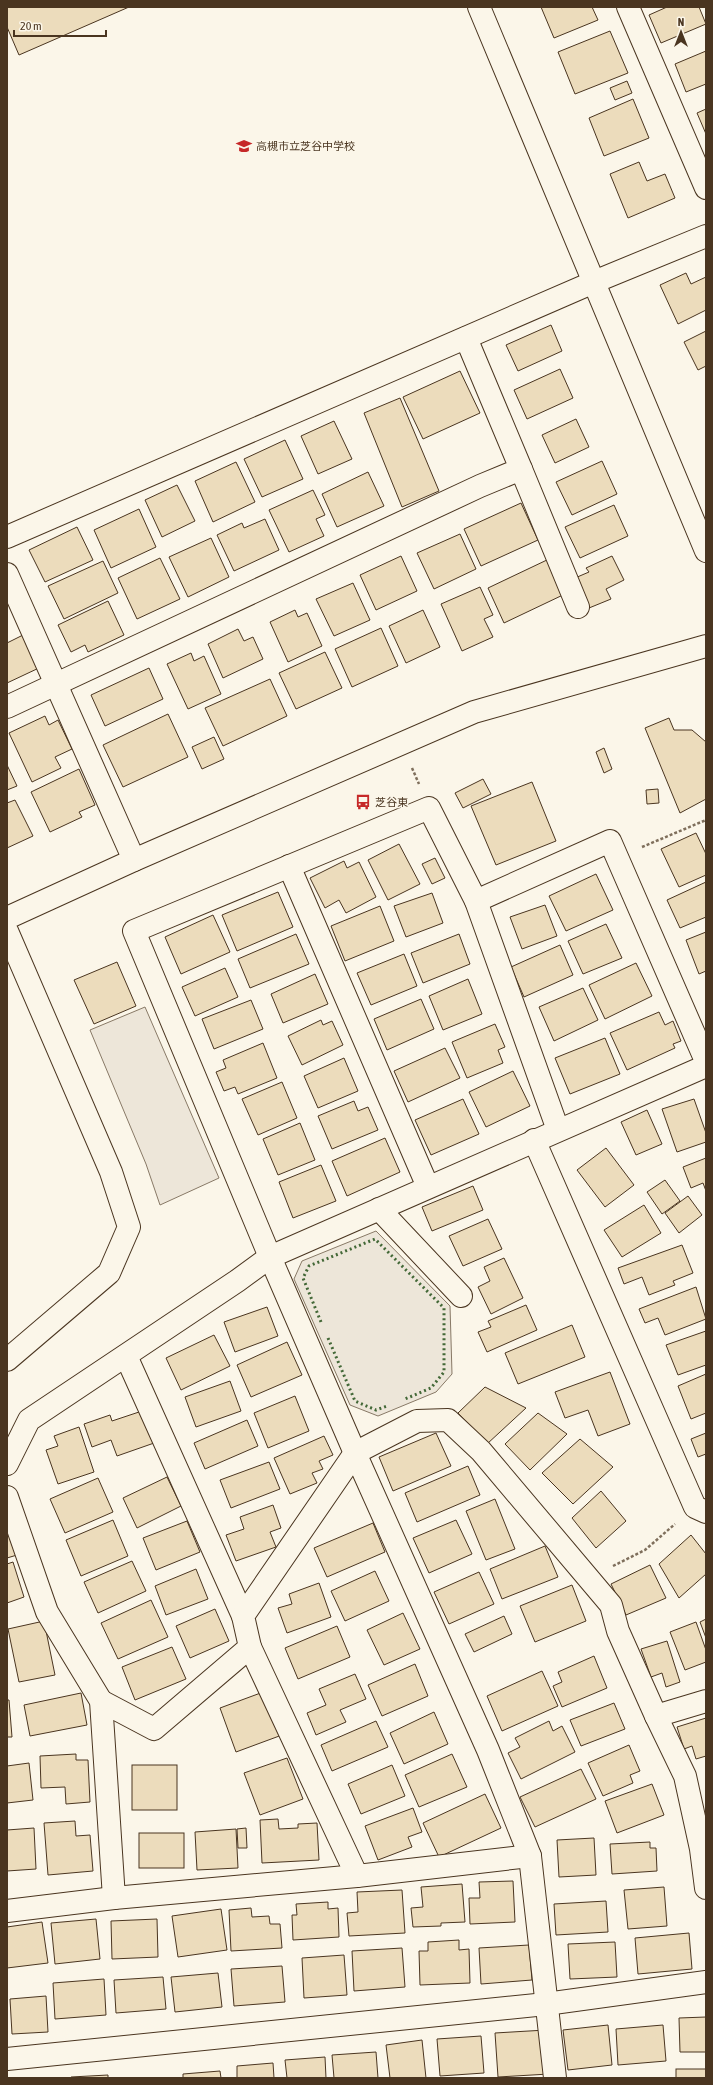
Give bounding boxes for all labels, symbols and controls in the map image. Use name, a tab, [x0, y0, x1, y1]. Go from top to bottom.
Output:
scale bar	[14, 12, 106, 38]
north arrow	[661, 12, 701, 52]
text: N	[678, 16, 684, 28]
text: 20 m	[20, 19, 42, 33]
school or university icon: 高槻市立芝谷中学校	[235, 137, 253, 155]
place label: 高槻市立芝谷中学校	[256, 140, 355, 152]
bus stop icon: 芝谷東	[354, 793, 372, 811]
place label: 芝谷東	[375, 796, 408, 808]

